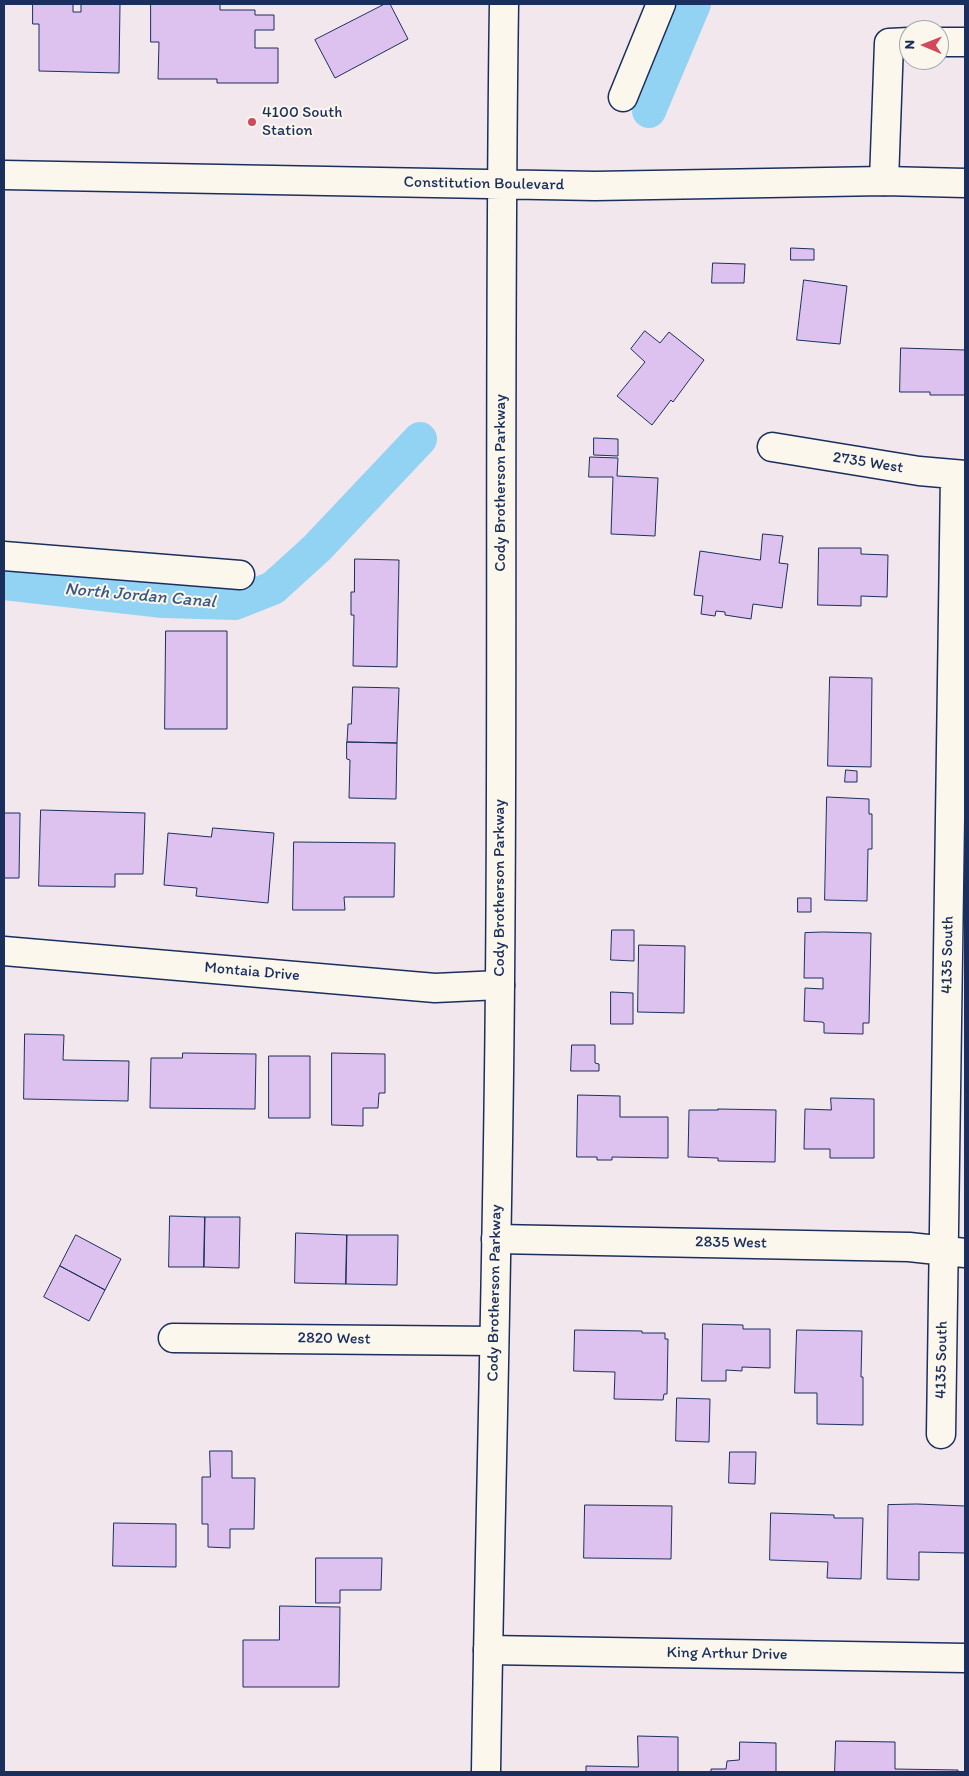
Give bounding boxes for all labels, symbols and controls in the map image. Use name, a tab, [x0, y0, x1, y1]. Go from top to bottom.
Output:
north arrow	[899, 20, 949, 70]
text: N	[901, 40, 918, 50]
place label: 4100 South Station	[262, 103, 342, 141]
marker: 4100 South Station	[246, 116, 258, 128]
street label: Constitution Boulevard	[403, 173, 565, 195]
street label: Cody Brotherson Parkway	[491, 394, 511, 572]
street label: 2735 West	[831, 448, 905, 478]
water label: North Jordan Canal	[64, 579, 216, 613]
street label: Cody Brotherson Parkway	[490, 799, 510, 977]
street label: 4135 South	[938, 916, 958, 994]
street label: Montaia Drive	[203, 958, 301, 986]
street label: Cody Brotherson Parkway	[484, 1204, 506, 1382]
street label: 2835 West	[695, 1233, 767, 1253]
street label: 4135 South	[932, 1321, 952, 1399]
street label: 2820 West	[297, 1329, 371, 1349]
street label: King Arthur Drive	[666, 1643, 788, 1665]

